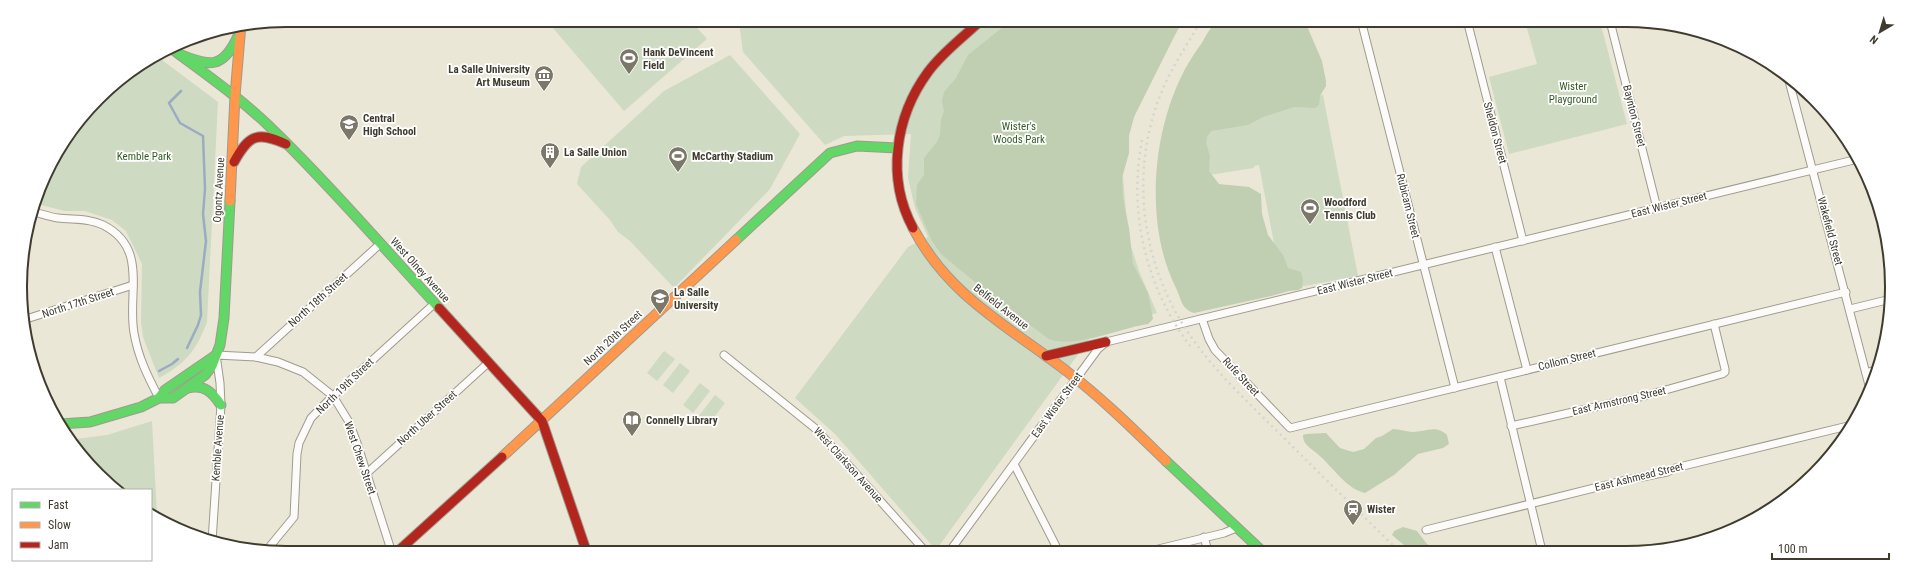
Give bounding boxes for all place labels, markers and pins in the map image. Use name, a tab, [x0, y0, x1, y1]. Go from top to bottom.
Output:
place label: Hank DeVincent Field	[643, 46, 714, 72]
sports icon: Hank DeVincent Field	[618, 47, 640, 75]
place label: La Salle University Art Museum	[448, 63, 530, 89]
museum icon: La Salle University Art Museum	[533, 64, 555, 92]
place label: Central High School	[363, 112, 416, 138]
school or university icon: Central High School	[338, 113, 360, 141]
building icon: La Salle Union	[539, 141, 561, 169]
sports icon: McCarthy Stadium	[667, 145, 689, 173]
place label: La Salle Union	[564, 146, 627, 159]
place label: McCarthy Stadium	[692, 150, 773, 163]
place label: Woodford Tennis Club	[1324, 196, 1376, 222]
sports icon: Woodford Tennis Club	[1299, 197, 1321, 225]
place label: La Salle University	[674, 286, 718, 312]
school or university icon: La Salle University	[649, 287, 671, 315]
library icon: Connelly Library	[621, 409, 643, 437]
place label: Connelly Library	[646, 414, 718, 427]
station icon: Wister	[1342, 498, 1364, 526]
place label: Wister	[1367, 503, 1396, 516]

